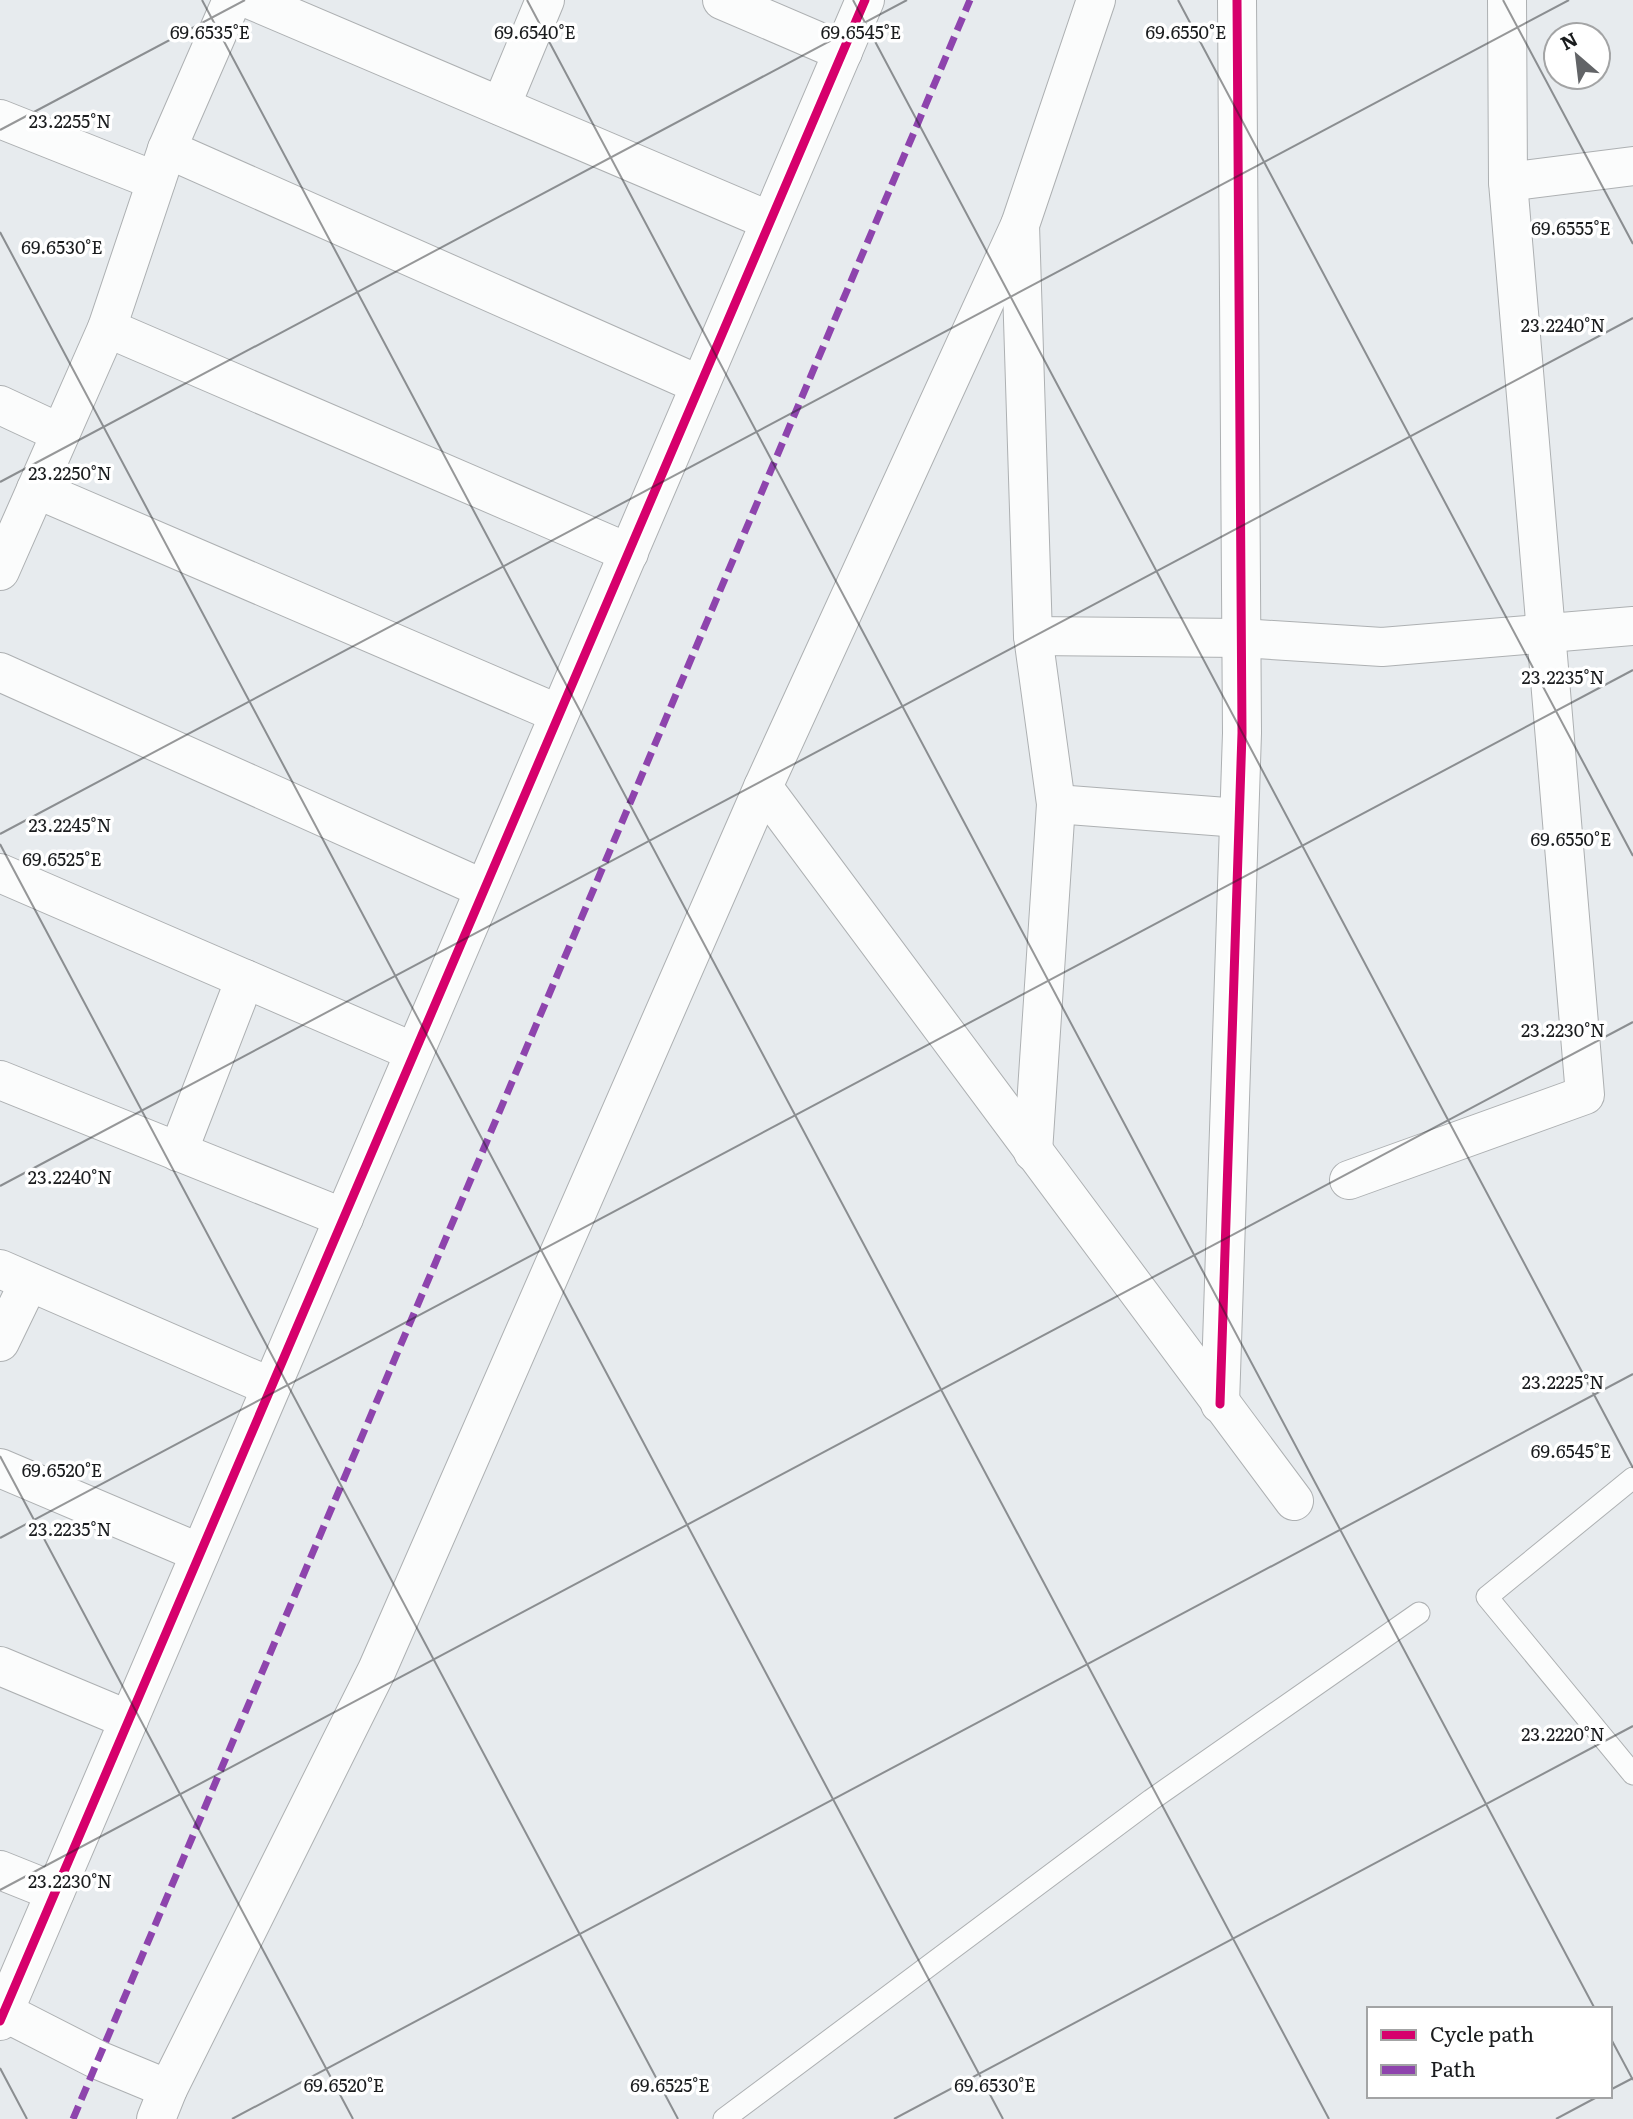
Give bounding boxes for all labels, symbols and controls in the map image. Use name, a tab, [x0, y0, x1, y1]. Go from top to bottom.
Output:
text: 69.6535°E	[170, 18, 250, 45]
text: 69.6540°E	[494, 18, 576, 45]
text: 69.6545°E	[821, 18, 901, 45]
text: 69.6550°E	[1146, 18, 1226, 45]
north arrow	[1542, 21, 1612, 91]
text: N	[1555, 24, 1582, 56]
text: 23.2255°N	[29, 107, 111, 134]
text: 69.6555°E	[1531, 214, 1611, 241]
text: 69.6530°E	[21, 233, 103, 260]
text: 23.2240°N	[1521, 311, 1605, 338]
text: 23.2250°N	[28, 459, 112, 486]
text: 23.2235°N	[1522, 663, 1604, 690]
text: 23.2245°N	[28, 811, 112, 838]
text: 69.6550°E	[1531, 825, 1611, 852]
text: 69.6525°E	[22, 845, 102, 872]
text: 23.2230°N	[1521, 1016, 1605, 1043]
text: 23.2240°N	[28, 1163, 112, 1190]
text: 23.2225°N	[1522, 1368, 1604, 1395]
text: 69.6545°E	[1531, 1437, 1611, 1464]
text: 69.6520°E	[22, 1456, 102, 1483]
text: 23.2235°N	[29, 1515, 111, 1542]
text: 23.2220°N	[1521, 1720, 1605, 1747]
text: 23.2230°N	[28, 1867, 112, 1894]
legend	[1367, 2007, 1612, 2098]
text: Cycle path	[1430, 2017, 1534, 2048]
text: Path	[1430, 2052, 1476, 2083]
text: 69.6520°E	[304, 2071, 384, 2098]
text: 69.6525°E	[630, 2071, 710, 2098]
text: 69.6530°E	[954, 2071, 1036, 2098]

